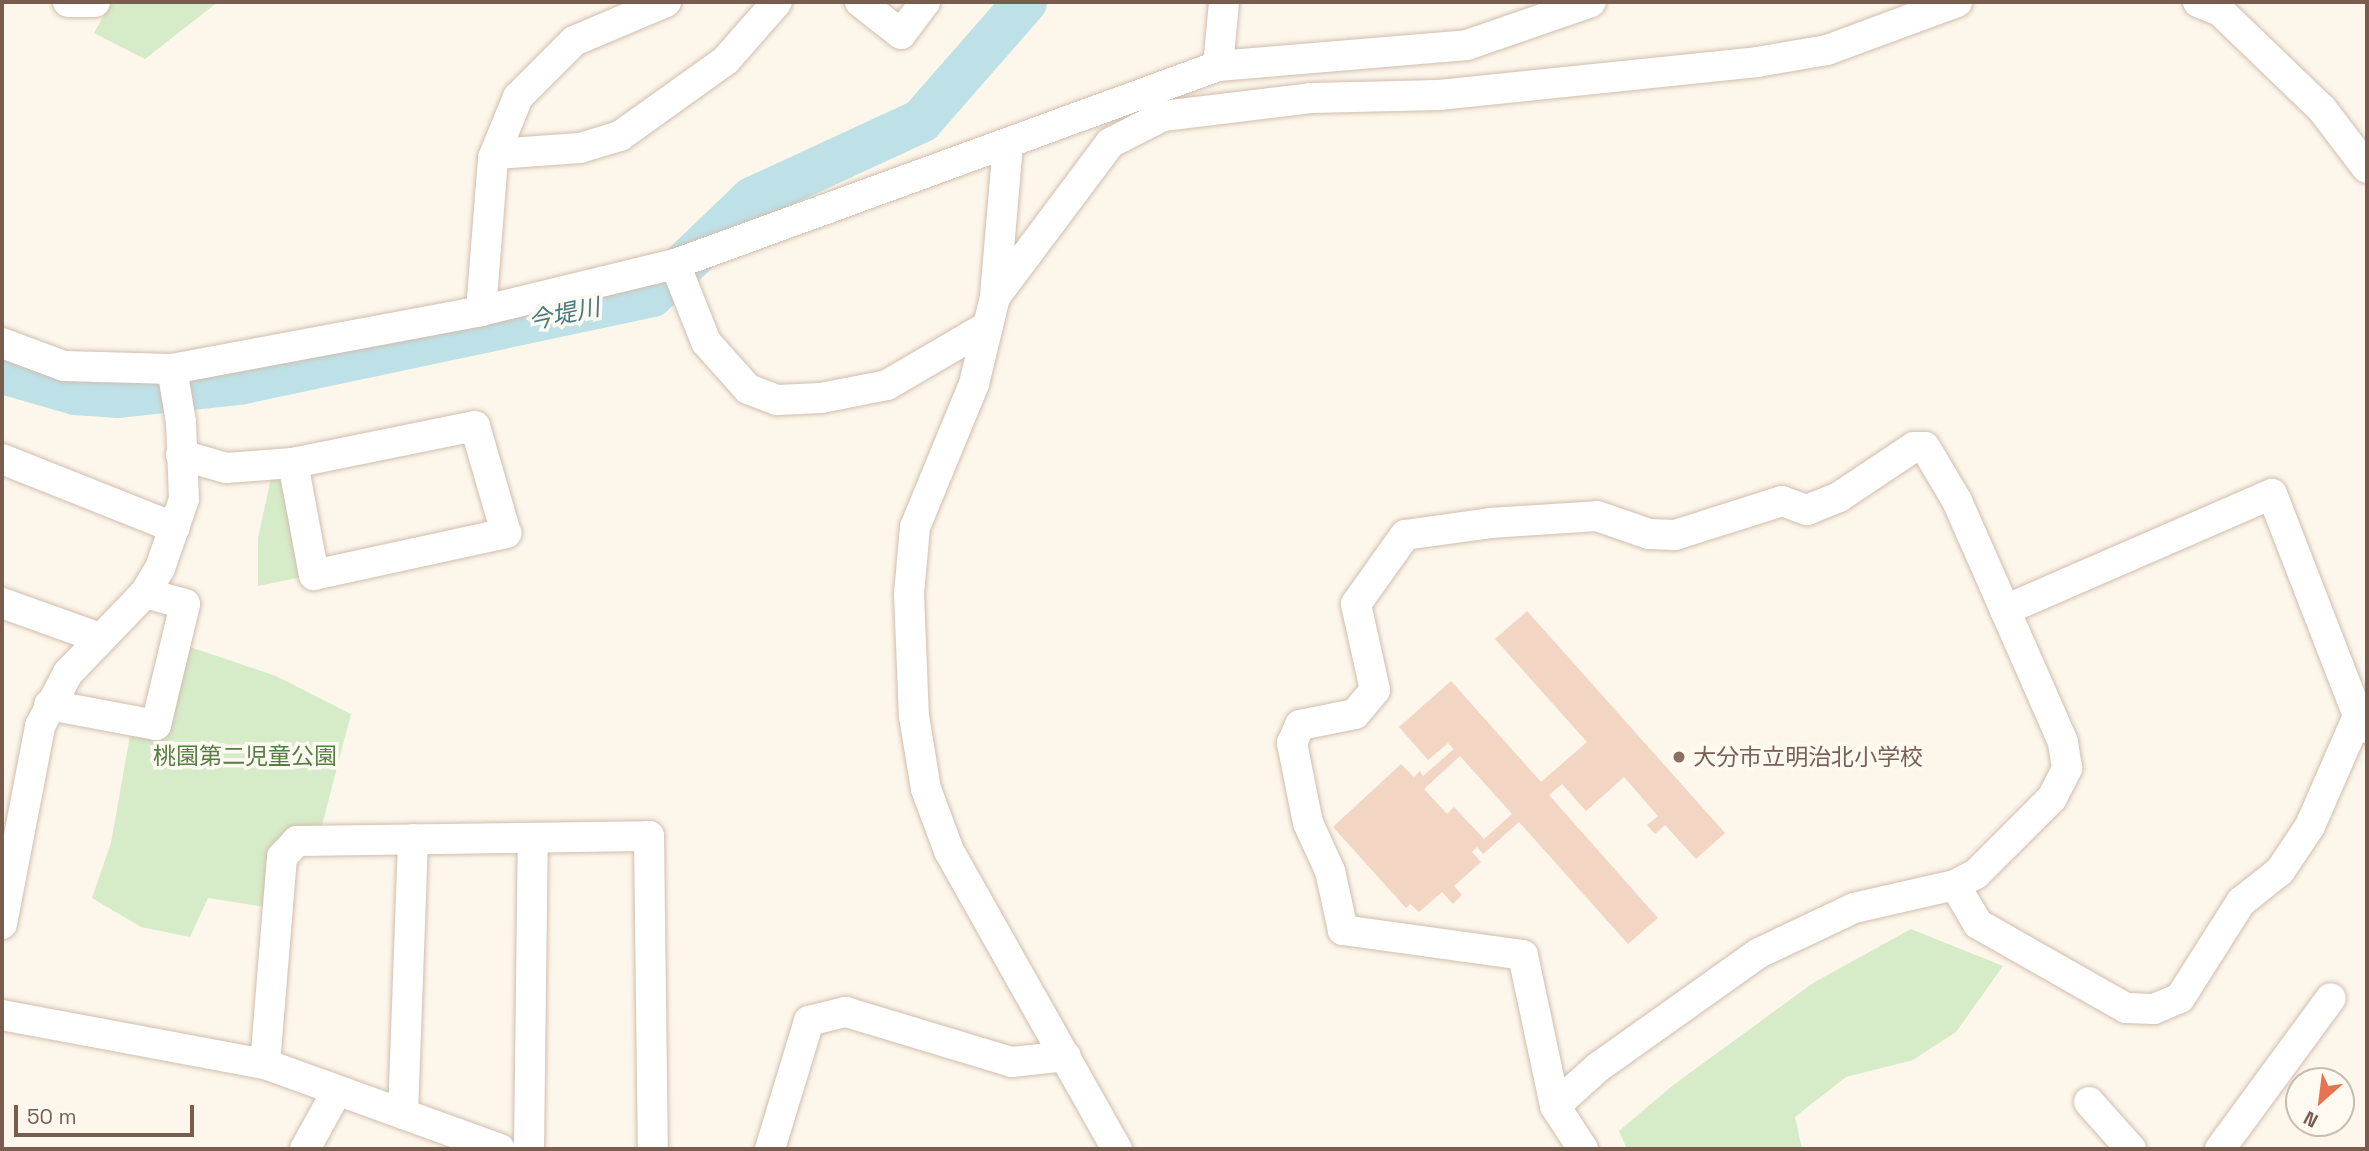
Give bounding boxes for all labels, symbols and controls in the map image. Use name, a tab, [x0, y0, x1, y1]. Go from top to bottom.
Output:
water label: 今堤川	[526, 292, 602, 336]
park label: 桃園第二児童公園	[153, 742, 337, 770]
place label: 大分市立明治北小学校	[1693, 743, 1923, 771]
marker: 大分市立明治北小学校	[1671, 749, 1687, 765]
north arrow	[2285, 1067, 2355, 1137]
scale bar	[18, 1092, 198, 1136]
text: 50 m	[27, 1103, 77, 1130]
text: N	[2299, 1105, 2322, 1133]

